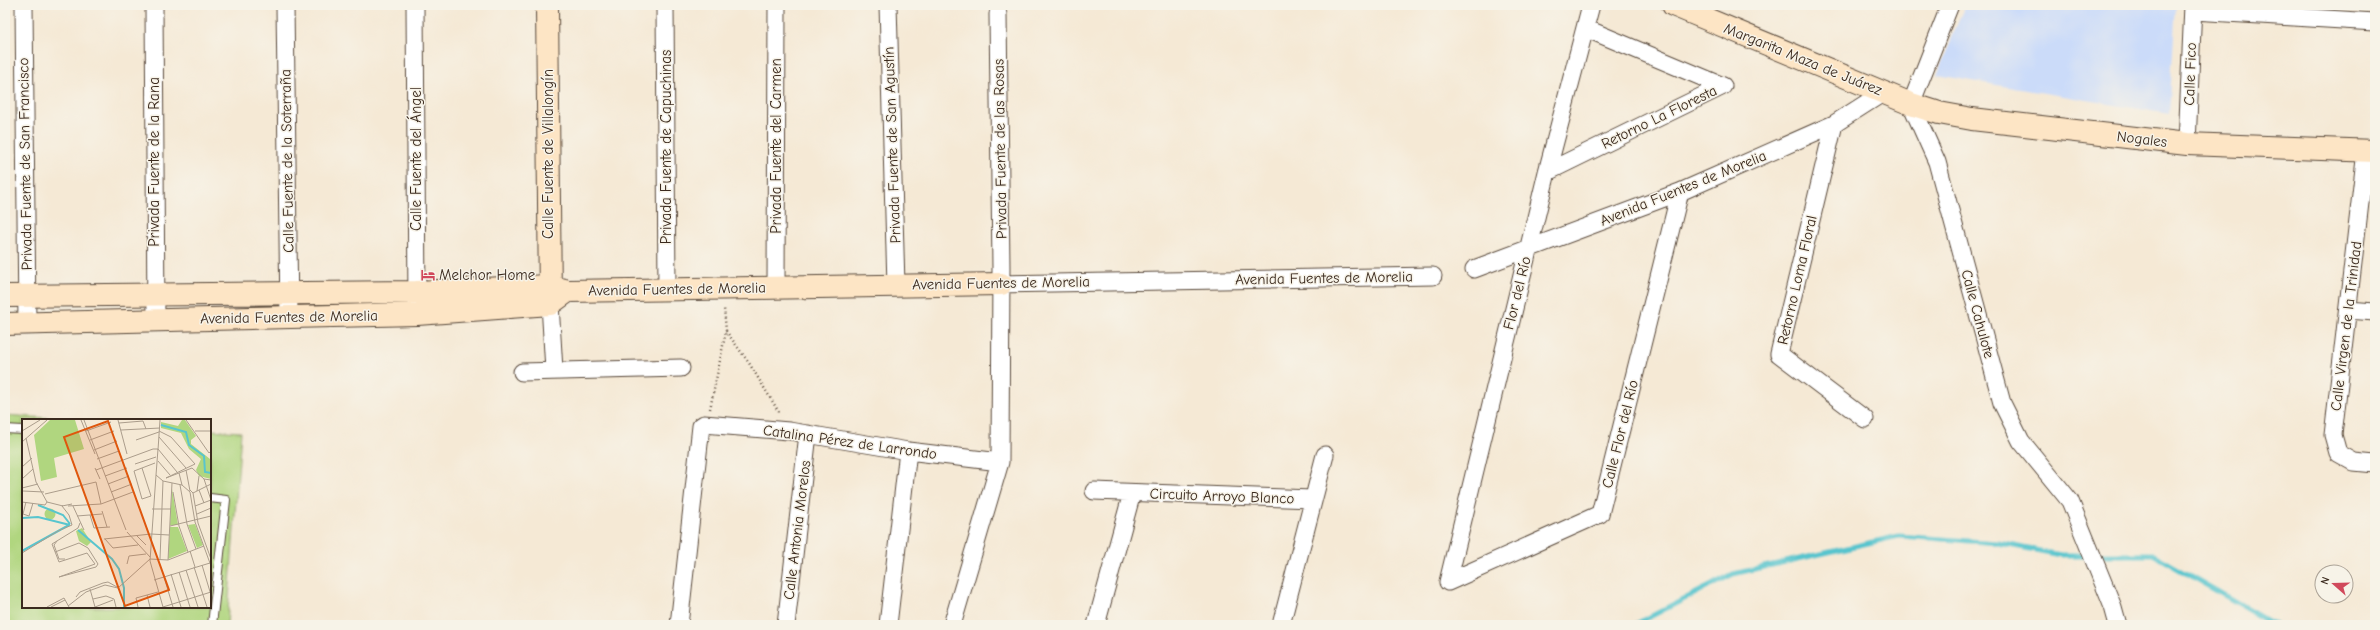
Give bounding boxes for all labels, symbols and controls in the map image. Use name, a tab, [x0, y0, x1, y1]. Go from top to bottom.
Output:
street label: Margarita Maza de Juárez	[1721, 19, 1885, 99]
street label: Calle Fico	[2180, 42, 2200, 106]
street label: Privada Fuente de San Agustín	[880, 46, 904, 244]
street label: Privada Fuente de Capuchinas	[657, 50, 675, 244]
street label: Privada Fuente de San Francisco	[14, 57, 36, 271]
street label: Privada Fuente del Carmen	[767, 58, 785, 234]
street label: Privada Fuente de las Rosas	[989, 59, 1011, 239]
street label: Calle Fuente de la Soterraña	[276, 69, 298, 253]
street label: Calle Fuente de Villalongín	[539, 69, 557, 239]
street label: Privada Fuente de la Rana	[145, 77, 163, 247]
street label: Retorno La Floresta	[1598, 81, 1720, 153]
street label: Calle Fuente del Ángel	[406, 87, 425, 231]
street label: Nogales	[2116, 127, 2168, 151]
street label: Avenida Fuentes de Morelia	[1597, 146, 1769, 230]
street label: Retorno Loma Floral	[1773, 214, 1821, 346]
street label: Calle Virgen de la Trinidad	[2327, 240, 2365, 412]
street label: Flor del Río	[1499, 254, 1535, 332]
place label: Melchor Home	[439, 266, 536, 284]
hotel icon: Melchor Home	[420, 267, 436, 283]
street label: Avenida Fuentes de Morelia	[1235, 267, 1413, 289]
street label: Calle Cahulote	[1958, 268, 1999, 361]
street label: Avenida Fuentes de Morelia	[912, 272, 1090, 294]
street label: Avenida Fuentes de Morelia	[588, 278, 766, 300]
street label: Avenida Fuentes de Morelia	[200, 306, 378, 328]
street label: Calle Flor del Río	[1598, 378, 1642, 490]
inset map	[22, 419, 211, 608]
street label: Catalina Pérez de Larrondo	[762, 421, 938, 463]
street label: Calle Antonia Morelos	[780, 459, 814, 601]
street label: Circuito Arroyo Blanco	[1149, 484, 1295, 508]
north arrow	[2314, 564, 2354, 604]
text: N	[2318, 575, 2332, 586]

